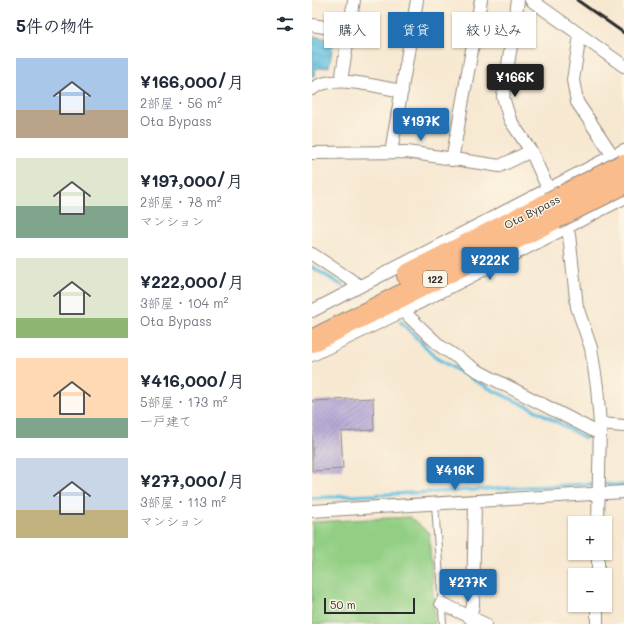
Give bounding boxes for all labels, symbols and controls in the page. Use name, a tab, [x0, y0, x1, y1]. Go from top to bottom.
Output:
chip: 購入	[324, 12, 380, 48]
chip: 賃貸	[388, 12, 444, 48]
chip: 絞り込み	[452, 12, 536, 48]
icon: filters	[274, 13, 296, 35]
text: 5件の物件	[16, 14, 94, 36]
pin: ¥166K	[487, 64, 543, 98]
text: ¥166K	[496, 68, 534, 85]
text: ¥166,000/月	[140, 70, 244, 92]
icon: home	[48, 74, 96, 122]
text: 2部屋 · 56 m²	[140, 94, 222, 111]
pin: ¥197K	[393, 108, 449, 142]
text: Ota Bypass	[140, 112, 212, 129]
text: ¥197K	[402, 112, 440, 129]
text: ¥197,000/月	[140, 169, 243, 191]
icon: home	[48, 174, 96, 222]
street label: Ota Bypass	[501, 191, 562, 232]
text: 2部屋 · 78 m²	[140, 193, 222, 210]
text: マンション	[140, 212, 204, 229]
pin: ¥222K	[462, 247, 518, 281]
text: ¥222K	[471, 251, 509, 268]
text: ¥222,000/月	[140, 270, 245, 292]
road number: 122	[423, 271, 447, 287]
icon: home	[48, 274, 96, 322]
text: 3部屋 · 104 m²	[140, 294, 229, 311]
text: Ota Bypass	[140, 312, 212, 329]
text: ¥416,000/月	[140, 369, 245, 391]
icon: home	[48, 374, 96, 422]
text: 5部屋 · 173 m²	[140, 393, 228, 410]
text: 一戸建て	[140, 412, 192, 429]
pin: ¥416K	[427, 457, 483, 491]
text: ¥416K	[436, 461, 474, 478]
text: ¥277,000/月	[140, 469, 245, 491]
icon: home	[48, 474, 96, 522]
text: 3部屋 · 113 m²	[140, 493, 226, 510]
text: マンション	[140, 512, 204, 529]
map controls	[568, 516, 612, 612]
button: +	[568, 516, 612, 560]
button: −	[568, 568, 612, 612]
pin: ¥277K	[440, 569, 496, 603]
text: ¥277K	[449, 573, 487, 590]
scale bar	[324, 596, 415, 615]
text: 50 m	[330, 597, 356, 612]

